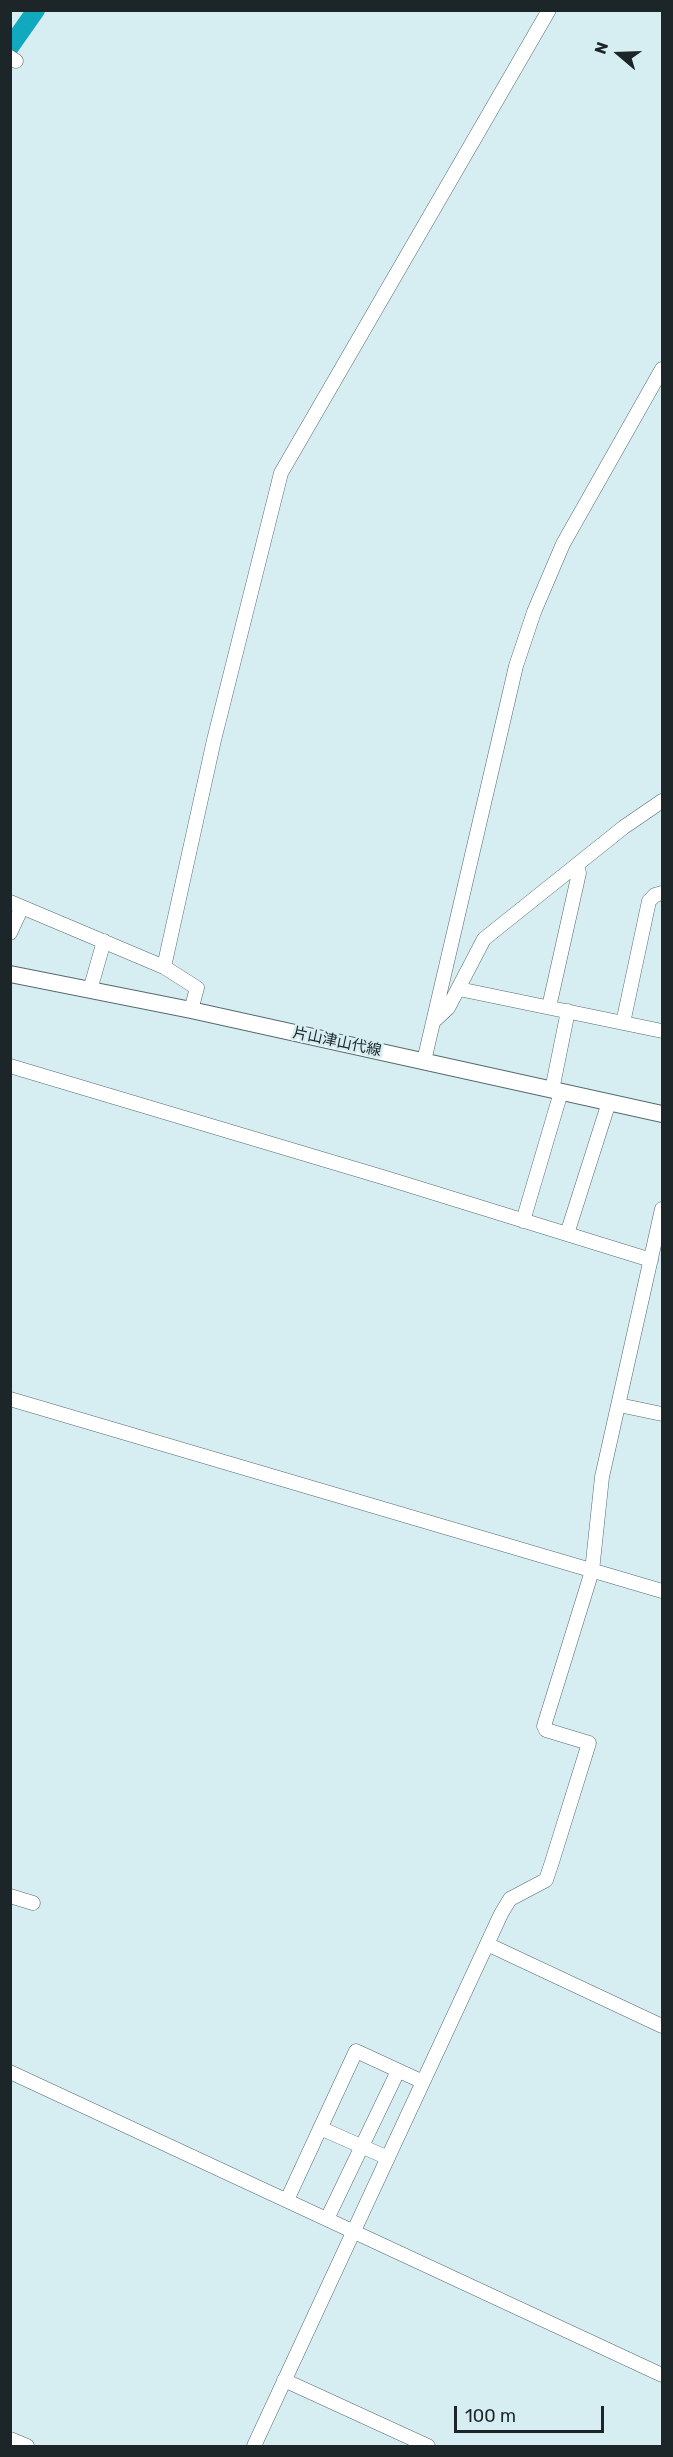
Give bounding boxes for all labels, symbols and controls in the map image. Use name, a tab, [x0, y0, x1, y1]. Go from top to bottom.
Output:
north arrow	[589, 24, 649, 84]
text: N	[591, 39, 612, 57]
street label: 片山津山代線	[291, 1024, 383, 1060]
scale bar	[457, 2394, 607, 2432]
text: 100 m	[465, 2405, 516, 2427]

